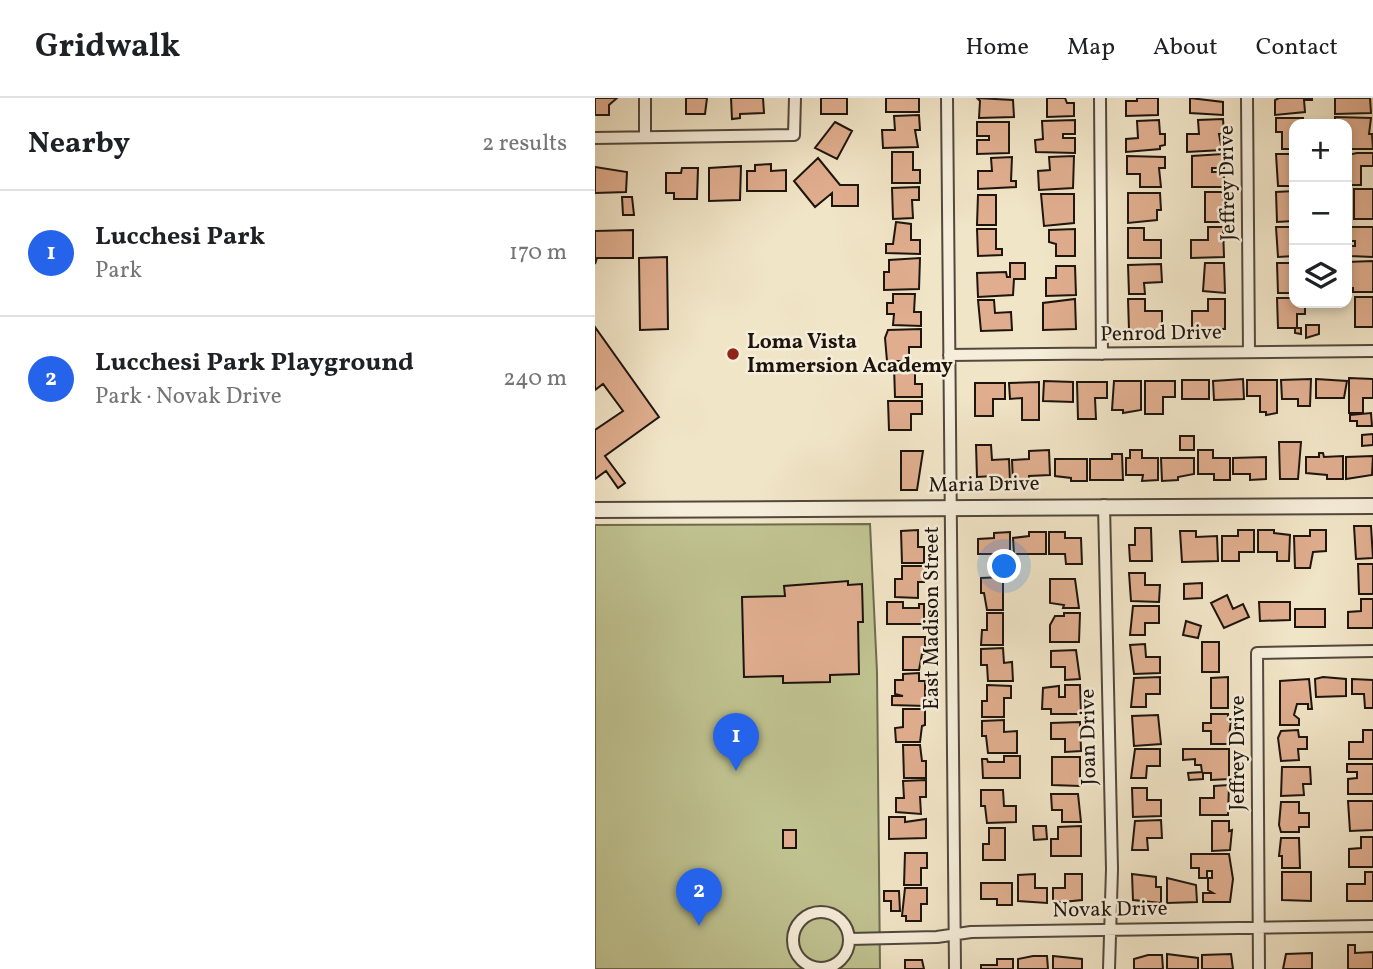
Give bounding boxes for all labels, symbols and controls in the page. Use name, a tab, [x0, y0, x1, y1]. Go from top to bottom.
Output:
text: Gridwalk	[35, 25, 180, 71]
text: Home	[965, 31, 1029, 65]
text: Map	[1067, 31, 1115, 65]
text: About	[1153, 31, 1218, 65]
text: Contact	[1256, 31, 1338, 65]
map controls	[1289, 119, 1352, 308]
button: +	[1289, 119, 1352, 182]
text: Nearby	[28, 123, 130, 165]
street label: Jeffrey Drive	[1212, 125, 1244, 241]
text: 2 results	[482, 128, 567, 160]
button: −	[1289, 182, 1352, 245]
text: Lucchesi Park	[95, 219, 265, 255]
text: 1	[46, 237, 56, 269]
text: 170 m	[509, 237, 567, 269]
button: layers	[1289, 245, 1352, 308]
text: Park	[95, 255, 142, 287]
street label: Penrod Drive	[1100, 318, 1222, 350]
place label: Loma Vista Immersion Academy	[747, 328, 953, 381]
text: Lucchesi Park Playground	[95, 345, 414, 381]
marker: Loma Vista Immersion Academy	[725, 346, 741, 362]
text: 2	[45, 363, 57, 395]
text: 240 m	[503, 363, 567, 395]
text: Park · Novak Drive	[95, 381, 282, 413]
street label: Maria Drive	[928, 470, 1040, 500]
street label: East Madison Street	[918, 526, 947, 710]
your location	[987, 549, 1021, 583]
street label: Joan Drive	[1074, 688, 1104, 786]
street label: Jeffrey Drive	[1224, 695, 1253, 811]
pin: 1	[713, 713, 759, 771]
pin: 2	[676, 868, 722, 926]
street label: Novak Drive	[1052, 894, 1168, 926]

